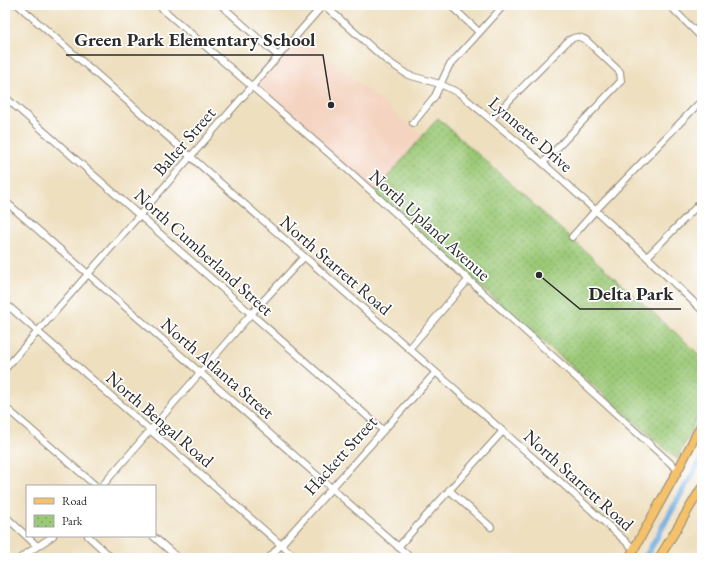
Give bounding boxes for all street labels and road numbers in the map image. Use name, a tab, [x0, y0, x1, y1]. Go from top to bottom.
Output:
street label: Lynnette Drive	[484, 91, 578, 177]
street label: Balter Street	[148, 102, 220, 180]
street label: North Upland Avenue	[365, 164, 495, 286]
street label: North Cumberland Street	[130, 183, 279, 321]
street label: North Starrett Road	[275, 210, 397, 320]
street label: North Atlanta Street	[157, 312, 280, 424]
street label: North Bengal Road	[101, 366, 219, 473]
street label: Hackett Street	[298, 410, 382, 499]
street label: North Starrett Road	[519, 424, 640, 536]

